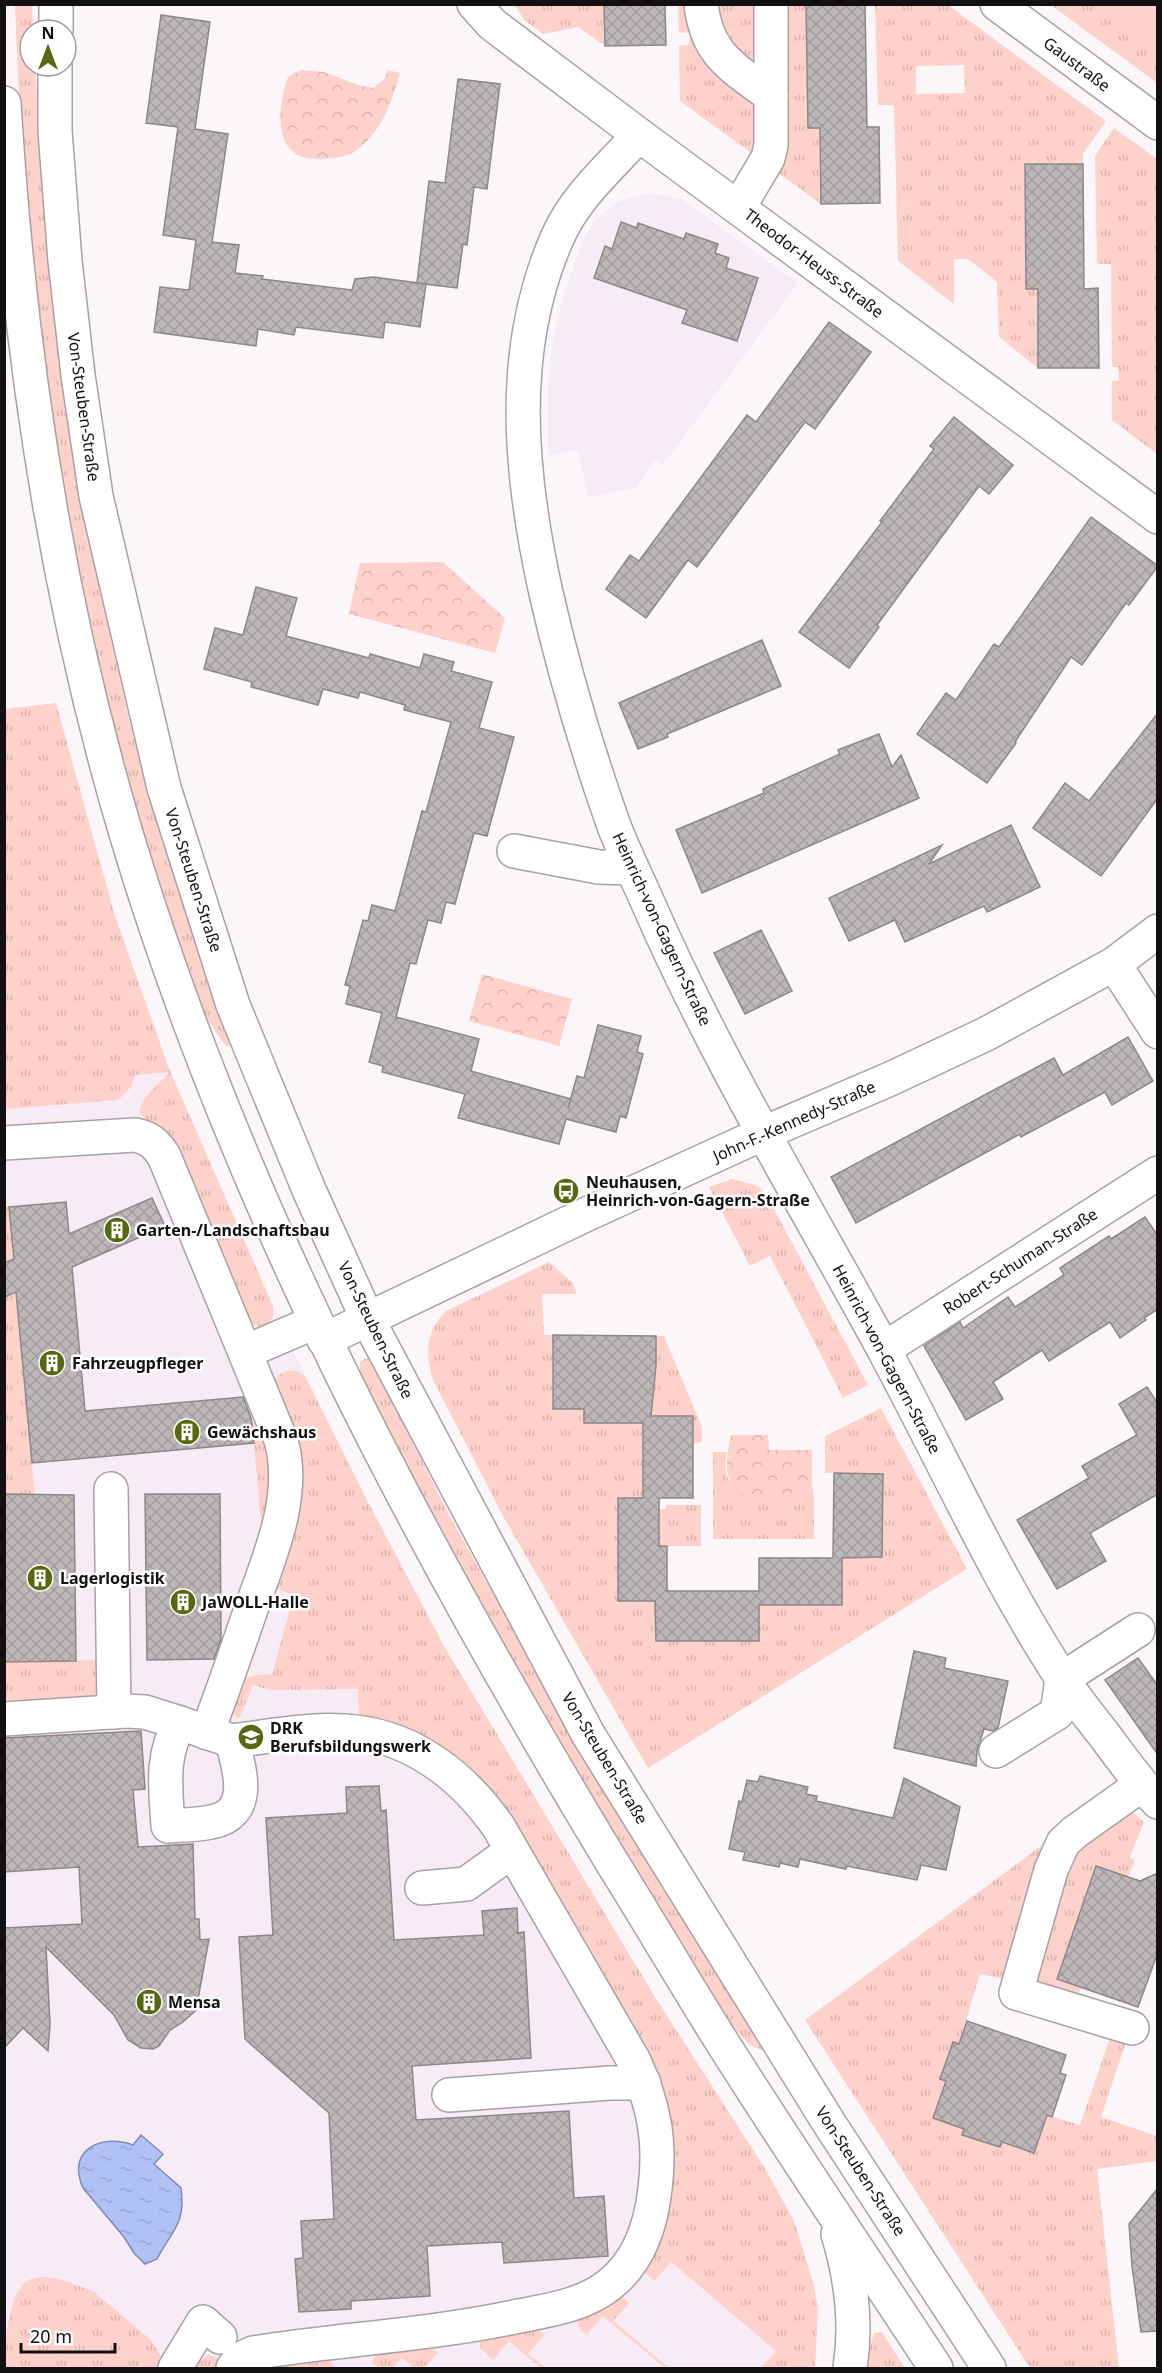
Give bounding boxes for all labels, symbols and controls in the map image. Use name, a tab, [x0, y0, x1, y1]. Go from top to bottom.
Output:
north arrow	[18, 18, 78, 78]
text: N	[41, 22, 55, 44]
street label: Gaustraße	[1039, 32, 1115, 96]
street label: Theodor-Heuss-Straße	[740, 203, 888, 323]
street label: Von-Steuben-Straße	[63, 331, 105, 483]
street label: Von-Steuben-Straße	[160, 805, 228, 955]
street label: Heinrich-von-Gagern-Straße	[607, 829, 717, 1029]
street label: John-F.-Kennedy-Straße	[707, 1075, 879, 1168]
place label: Neuhausen, Heinrich-von-Gagern-Straße	[586, 1171, 810, 1211]
bus stop icon: Neuhausen, Heinrich-von-Gagern-Straße	[551, 1176, 581, 1206]
street label: Robert-Schuman-Straße	[938, 1203, 1102, 1319]
building icon: Garten-/Landschaftsbau	[102, 1215, 132, 1245]
place label: Garten-/Landschaftsbau	[136, 1219, 330, 1241]
street label: Von-Steuben-Straße	[333, 1258, 419, 1402]
street label: Heinrich-von-Gagern-Straße	[828, 1261, 946, 1457]
building icon: Fahrzeugpfleger	[37, 1348, 67, 1378]
place label: Fahrzeugpfleger	[72, 1352, 203, 1374]
building icon: Gewächshaus	[172, 1417, 202, 1447]
place label: Gewächshaus	[207, 1421, 316, 1443]
building icon: Lagerlogistik	[25, 1563, 55, 1593]
place label: Lagerlogistik	[60, 1567, 165, 1589]
building icon: JaWOLL-Halle	[168, 1587, 198, 1617]
place label: JaWOLL-Halle	[200, 1591, 309, 1613]
street label: Von-Steuben-Straße	[557, 1688, 653, 1828]
place label: DRK Berufsbildungswerk	[270, 1717, 431, 1757]
school or university icon: DRK Berufsbildungswerk	[236, 1722, 266, 1752]
building icon: Mensa	[134, 1987, 164, 2017]
place label: Mensa	[168, 1991, 221, 2013]
street label: Von-Steuben-Straße	[811, 2102, 911, 2240]
scale bar	[21, 2316, 116, 2354]
text: 20 m	[30, 2324, 72, 2348]

